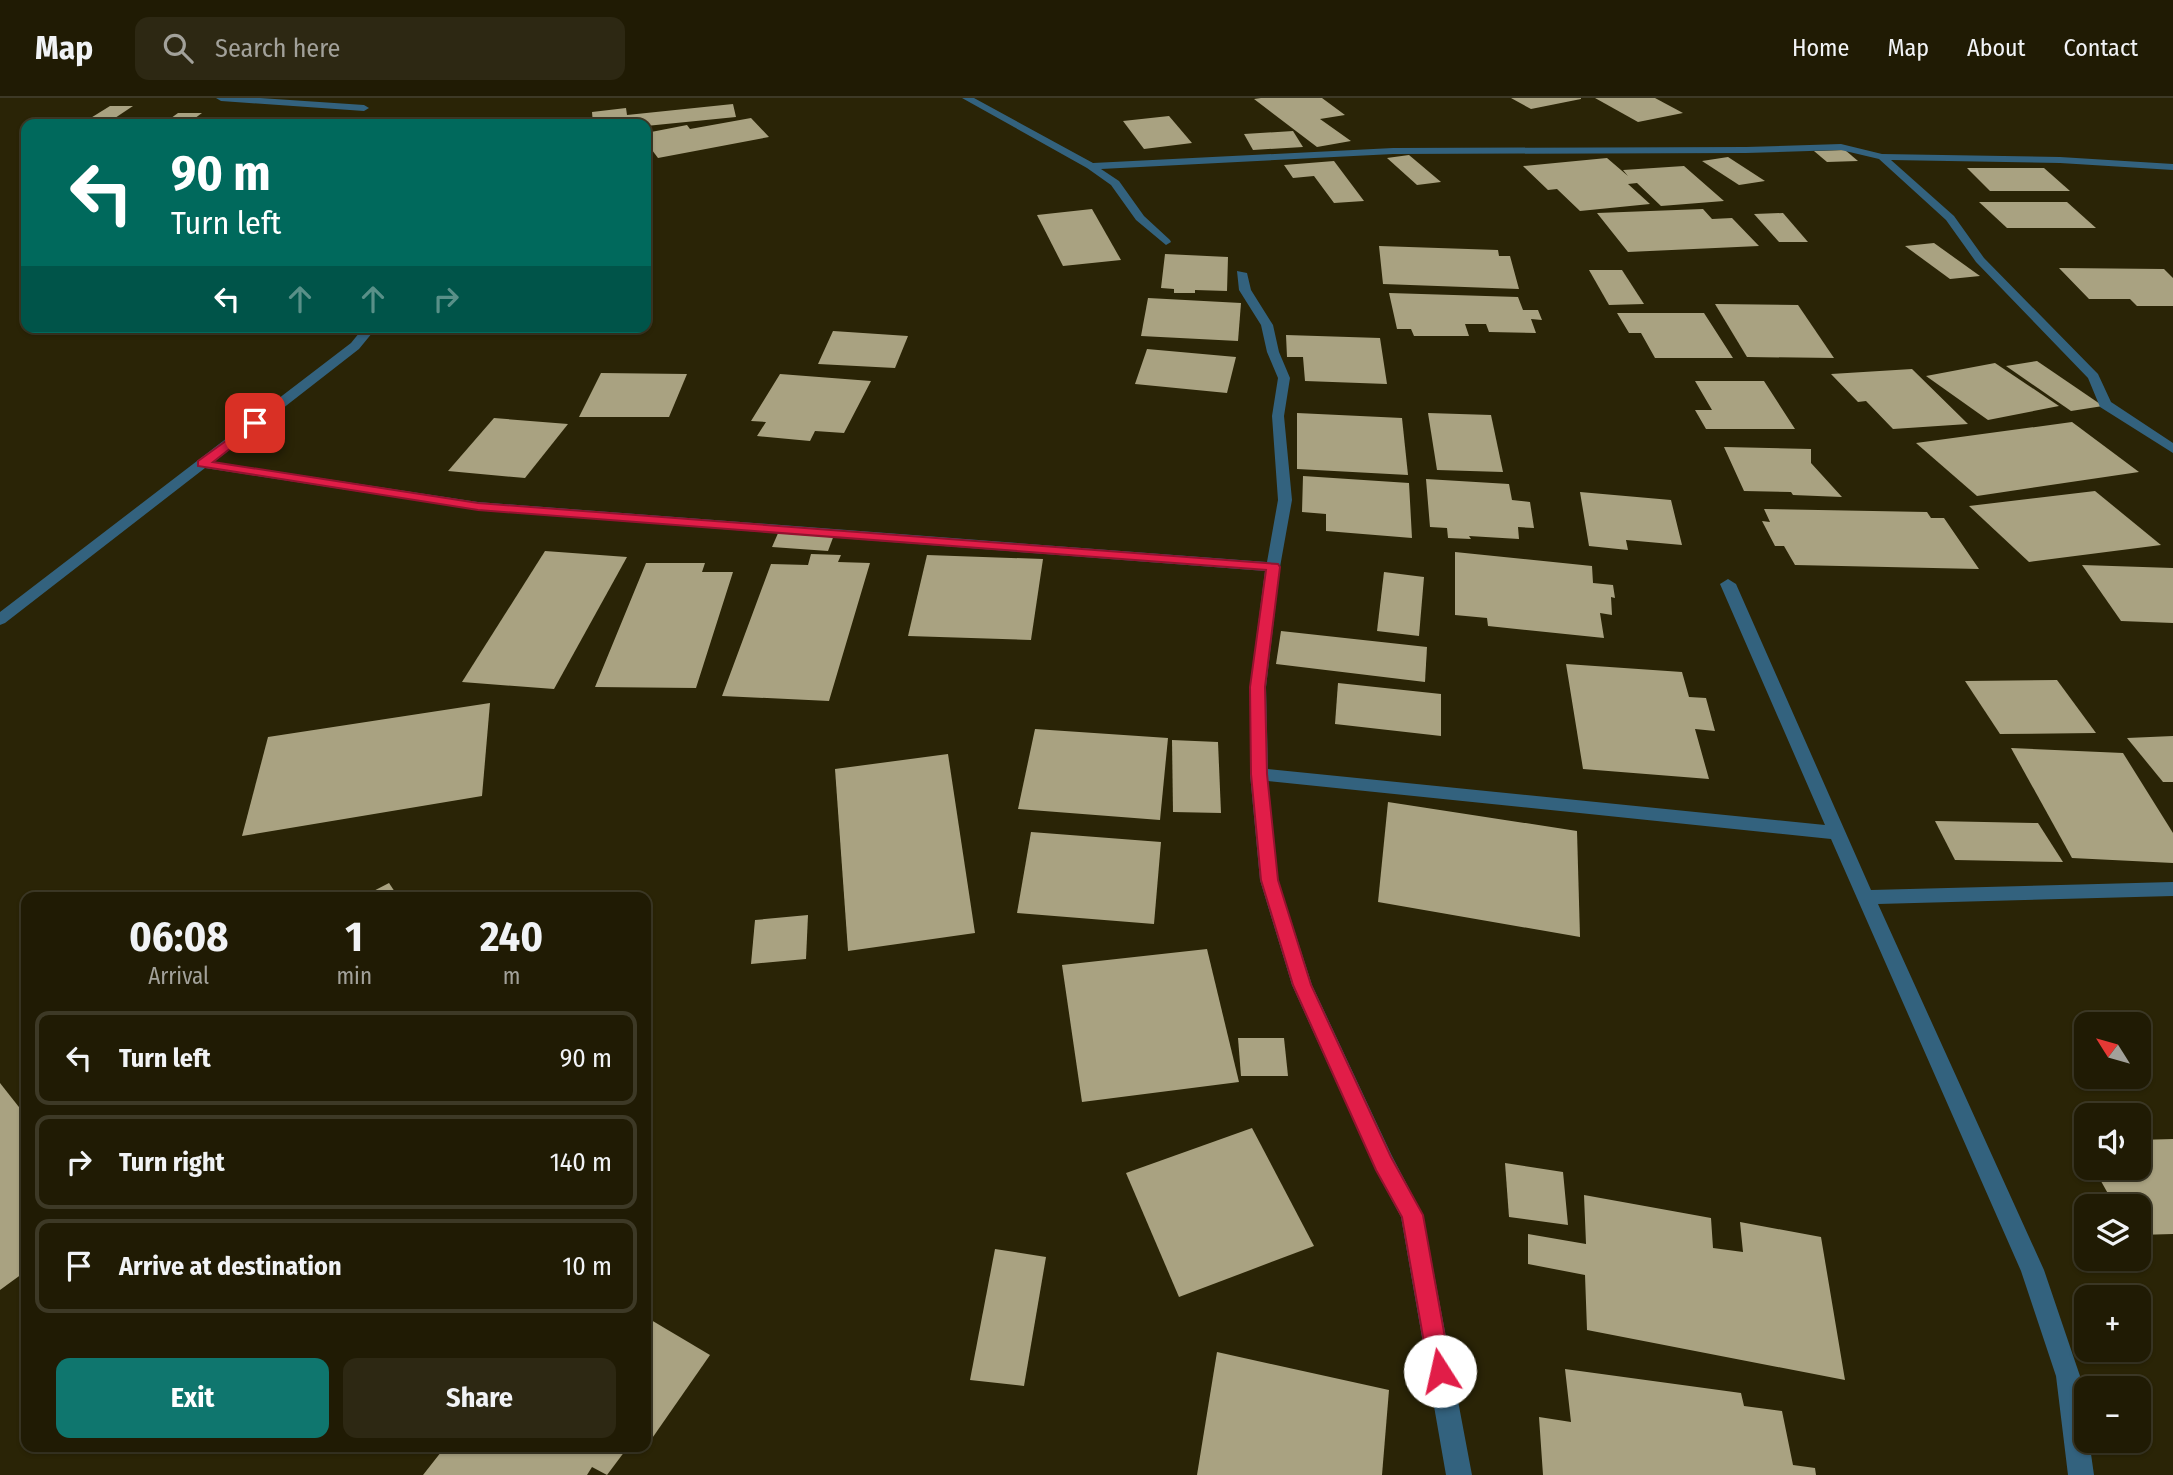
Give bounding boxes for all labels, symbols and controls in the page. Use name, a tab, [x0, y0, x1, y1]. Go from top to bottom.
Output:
search box	[135, 17, 625, 80]
text: Map	[35, 28, 93, 68]
icon: search	[159, 29, 197, 67]
text: Search here	[215, 33, 340, 64]
text: Home	[1792, 34, 1849, 62]
text: Map	[1887, 34, 1929, 62]
text: About	[1967, 34, 2025, 62]
text: Contact	[2063, 34, 2138, 62]
text: 90 m	[171, 144, 271, 203]
icon: left	[56, 147, 147, 238]
text: Turn left	[171, 204, 281, 242]
icon: left	[208, 280, 246, 318]
icon: ahead	[281, 280, 319, 318]
icon: ahead	[354, 280, 392, 318]
icon: right	[427, 280, 465, 318]
pin	[225, 393, 285, 453]
icon: arrive	[236, 404, 274, 442]
text: 06:08	[129, 912, 229, 962]
text: 1	[345, 912, 363, 962]
text: 240	[480, 912, 543, 962]
text: Arrival	[148, 962, 209, 990]
text: min	[336, 962, 372, 990]
text: m	[503, 962, 520, 990]
north arrow	[2074, 1012, 2151, 1088]
map controls	[2074, 1012, 2151, 1453]
icon: left	[60, 1039, 98, 1077]
text: Turn left	[119, 1043, 211, 1074]
text: 90 m	[560, 1043, 612, 1074]
button: sound	[2074, 1103, 2151, 1180]
icon: right	[60, 1143, 98, 1181]
text: Turn right	[119, 1147, 225, 1178]
text: 140 m	[550, 1147, 612, 1178]
button: layers	[2074, 1194, 2151, 1271]
icon: arrive	[60, 1247, 98, 1285]
text: Arrive at destination	[119, 1251, 342, 1282]
text: 10 m	[562, 1251, 612, 1282]
button: +	[2074, 1285, 2151, 1362]
position arrow	[1403, 1334, 1477, 1408]
button: Exit	[56, 1358, 329, 1438]
button: Share	[343, 1358, 616, 1438]
button: −	[2074, 1376, 2151, 1453]

